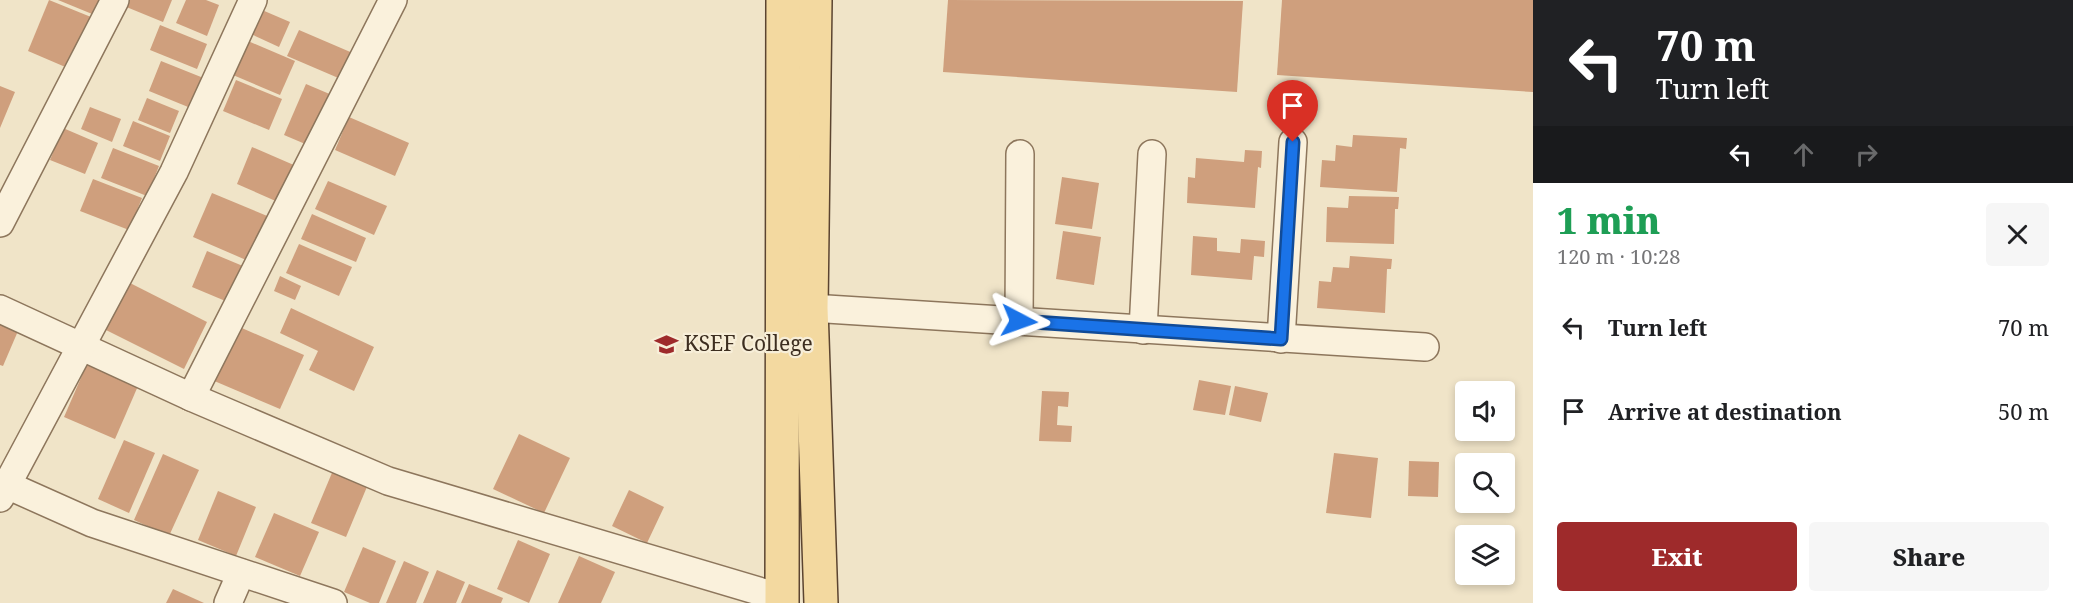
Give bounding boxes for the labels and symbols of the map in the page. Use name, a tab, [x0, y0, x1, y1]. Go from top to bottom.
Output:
pin	[1267, 80, 1318, 142]
position arrow	[987, 289, 1051, 353]
place label: KSEF College	[684, 329, 813, 357]
school or university icon: KSEF College	[653, 331, 679, 357]

